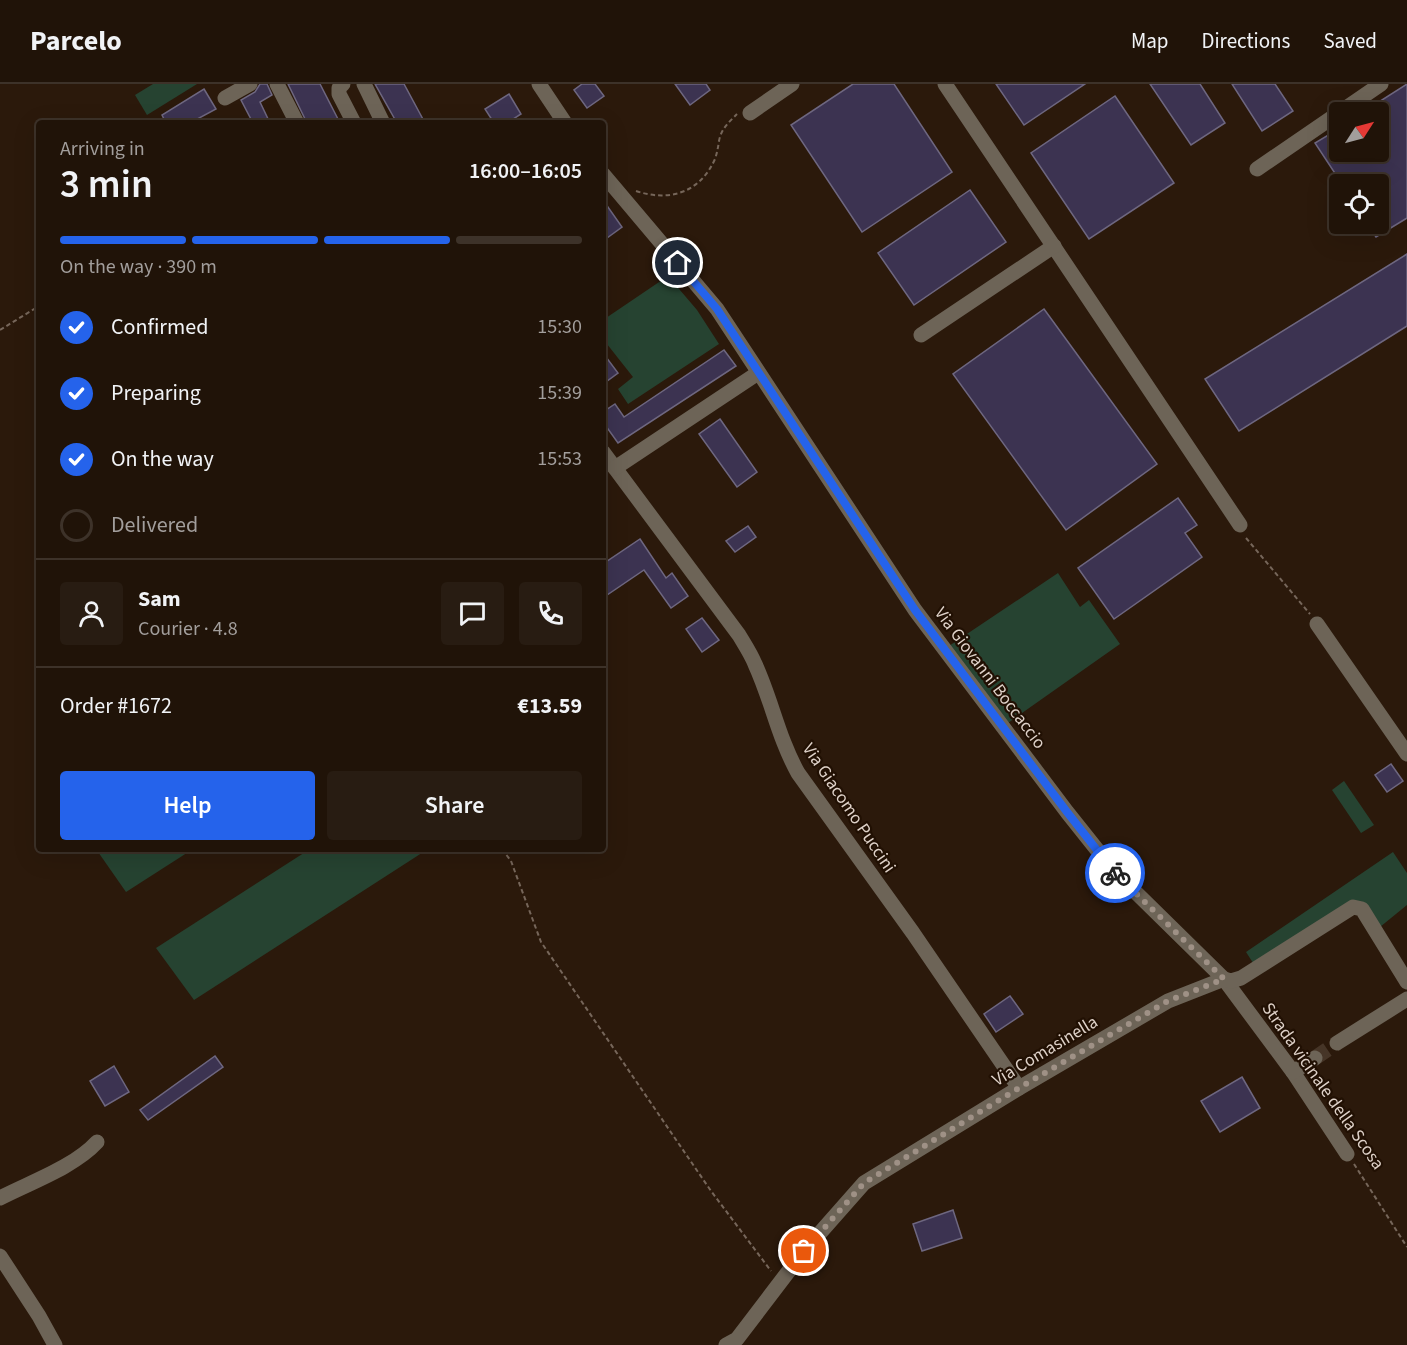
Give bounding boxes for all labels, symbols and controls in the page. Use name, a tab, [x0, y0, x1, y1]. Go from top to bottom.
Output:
text: Parcelo	[30, 21, 122, 61]
text: Map	[1131, 26, 1169, 56]
text: Directions	[1202, 26, 1290, 56]
text: Saved	[1323, 26, 1377, 56]
north arrow	[1329, 102, 1389, 162]
map controls	[1329, 102, 1389, 234]
text: Arriving in	[60, 135, 145, 163]
text: 16:00–16:05	[469, 155, 582, 187]
text: 3 min	[60, 157, 153, 213]
button: locate	[1329, 174, 1389, 234]
pin	[652, 237, 703, 288]
icon: home	[661, 246, 694, 279]
text: On the way · 390 m	[60, 253, 217, 281]
icon: check	[60, 311, 93, 344]
text: Confirmed	[111, 311, 208, 343]
text: 15:30	[537, 313, 582, 341]
icon: check	[60, 377, 93, 410]
text: Preparing	[111, 377, 201, 409]
text: 15:39	[537, 379, 582, 407]
icon: check	[60, 443, 93, 476]
text: On the way	[111, 443, 214, 475]
text: 15:53	[537, 445, 582, 473]
text: Delivered	[111, 509, 198, 541]
button: person	[60, 582, 123, 645]
button: chat	[441, 582, 504, 645]
button: phone	[519, 582, 582, 645]
text: Sam	[138, 583, 181, 615]
street label: Via Giovanni Boccaccio	[928, 602, 1052, 754]
text: Courier · 4.8	[138, 615, 238, 643]
text: Order #1672	[60, 690, 172, 722]
text: €13.59	[517, 690, 582, 722]
street label: Via Giacomo Puccini	[796, 738, 902, 878]
button: Help	[60, 771, 315, 840]
button: Share	[327, 771, 582, 840]
courier	[1085, 843, 1145, 903]
icon: bike	[1099, 857, 1132, 890]
street label: Strada vicinale della Scosa	[1256, 997, 1390, 1175]
street label: Via Comasinella	[987, 1010, 1103, 1092]
pin	[778, 1225, 829, 1276]
icon: bag	[787, 1234, 820, 1267]

